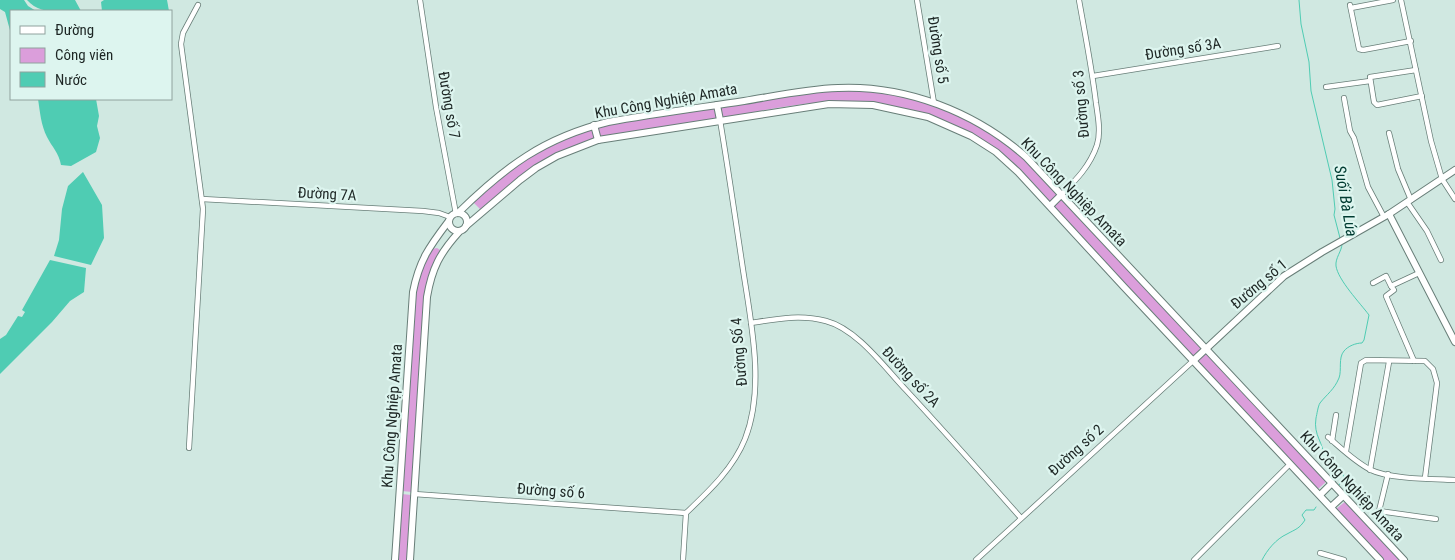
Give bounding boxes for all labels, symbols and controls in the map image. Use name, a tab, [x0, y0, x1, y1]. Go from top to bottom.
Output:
legend	[10, 10, 172, 100]
street label: Đường số 5	[924, 15, 952, 85]
text: Đường	[55, 21, 94, 39]
street label: Đường số 3A	[1144, 34, 1223, 64]
text: Công viên	[55, 46, 113, 64]
street label: Đường số 3	[1069, 69, 1093, 139]
street label: Đường số 7	[434, 70, 464, 140]
text: Nước	[55, 71, 87, 89]
street label: Khu Công Nghiệp Amata	[593, 80, 739, 122]
street label: Khu Công Nghiệp Amata	[1017, 134, 1131, 250]
water label: Suối Bà Lúa	[1330, 164, 1362, 238]
street label: Đường 7A	[297, 183, 357, 205]
street label: Đường số 1	[1227, 255, 1291, 313]
street label: Đường Số 4	[727, 317, 751, 387]
street label: Khu Công Nghiệp Amata	[378, 343, 406, 489]
street label: Đường số 2A	[878, 343, 944, 411]
street label: Đường số 2	[1045, 421, 1107, 479]
street label: Khu Công Nghiệp Amata	[1296, 427, 1408, 545]
street label: Đường số 6	[517, 480, 585, 502]

